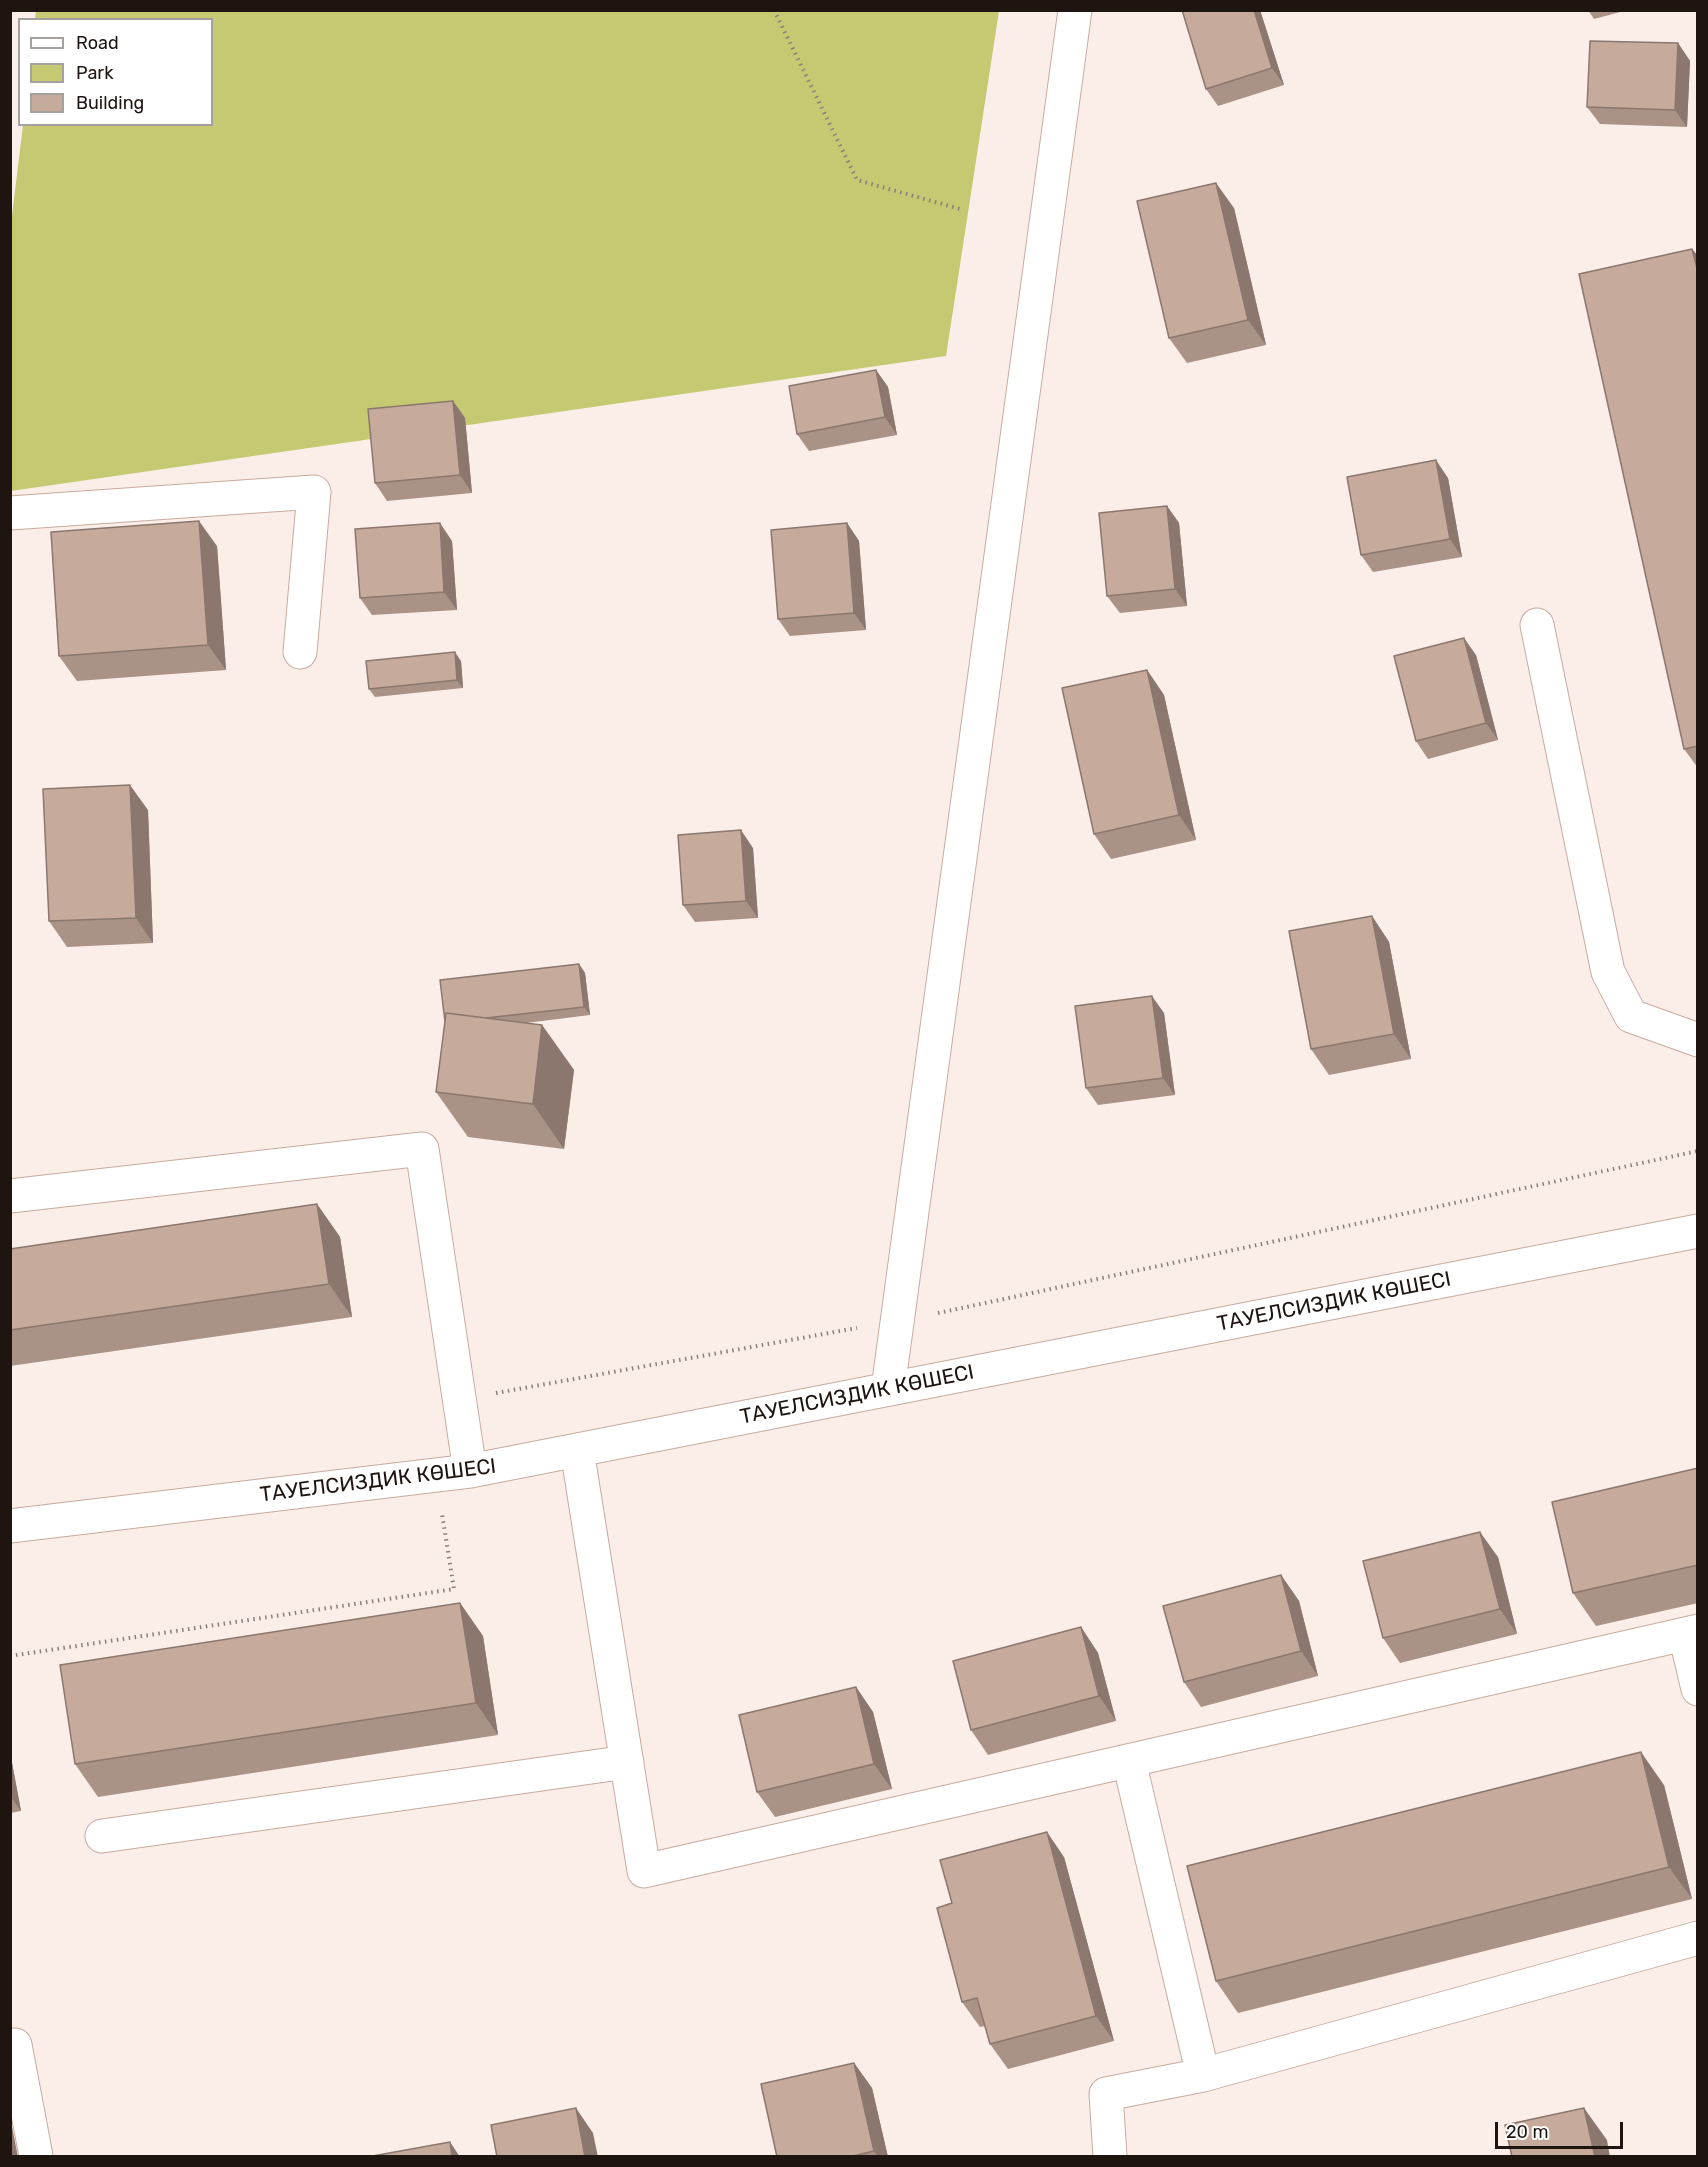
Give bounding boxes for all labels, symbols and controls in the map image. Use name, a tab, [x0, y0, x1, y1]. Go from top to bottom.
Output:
legend	[18, 18, 213, 126]
text: Road	[76, 32, 119, 54]
text: Park	[76, 62, 113, 84]
text: Building	[76, 92, 144, 114]
street label: ТАУЕЛСИЗДИК КӨШЕСІ	[1215, 1267, 1453, 1337]
street label: ТАУЕЛСИЗДИК КӨШЕСІ	[738, 1360, 976, 1430]
street label: ТАУЕЛСИЗДИК КӨШЕСІ	[258, 1454, 498, 1508]
scale bar	[1498, 2110, 1626, 2148]
text: 20 m	[1506, 2121, 1548, 2143]

